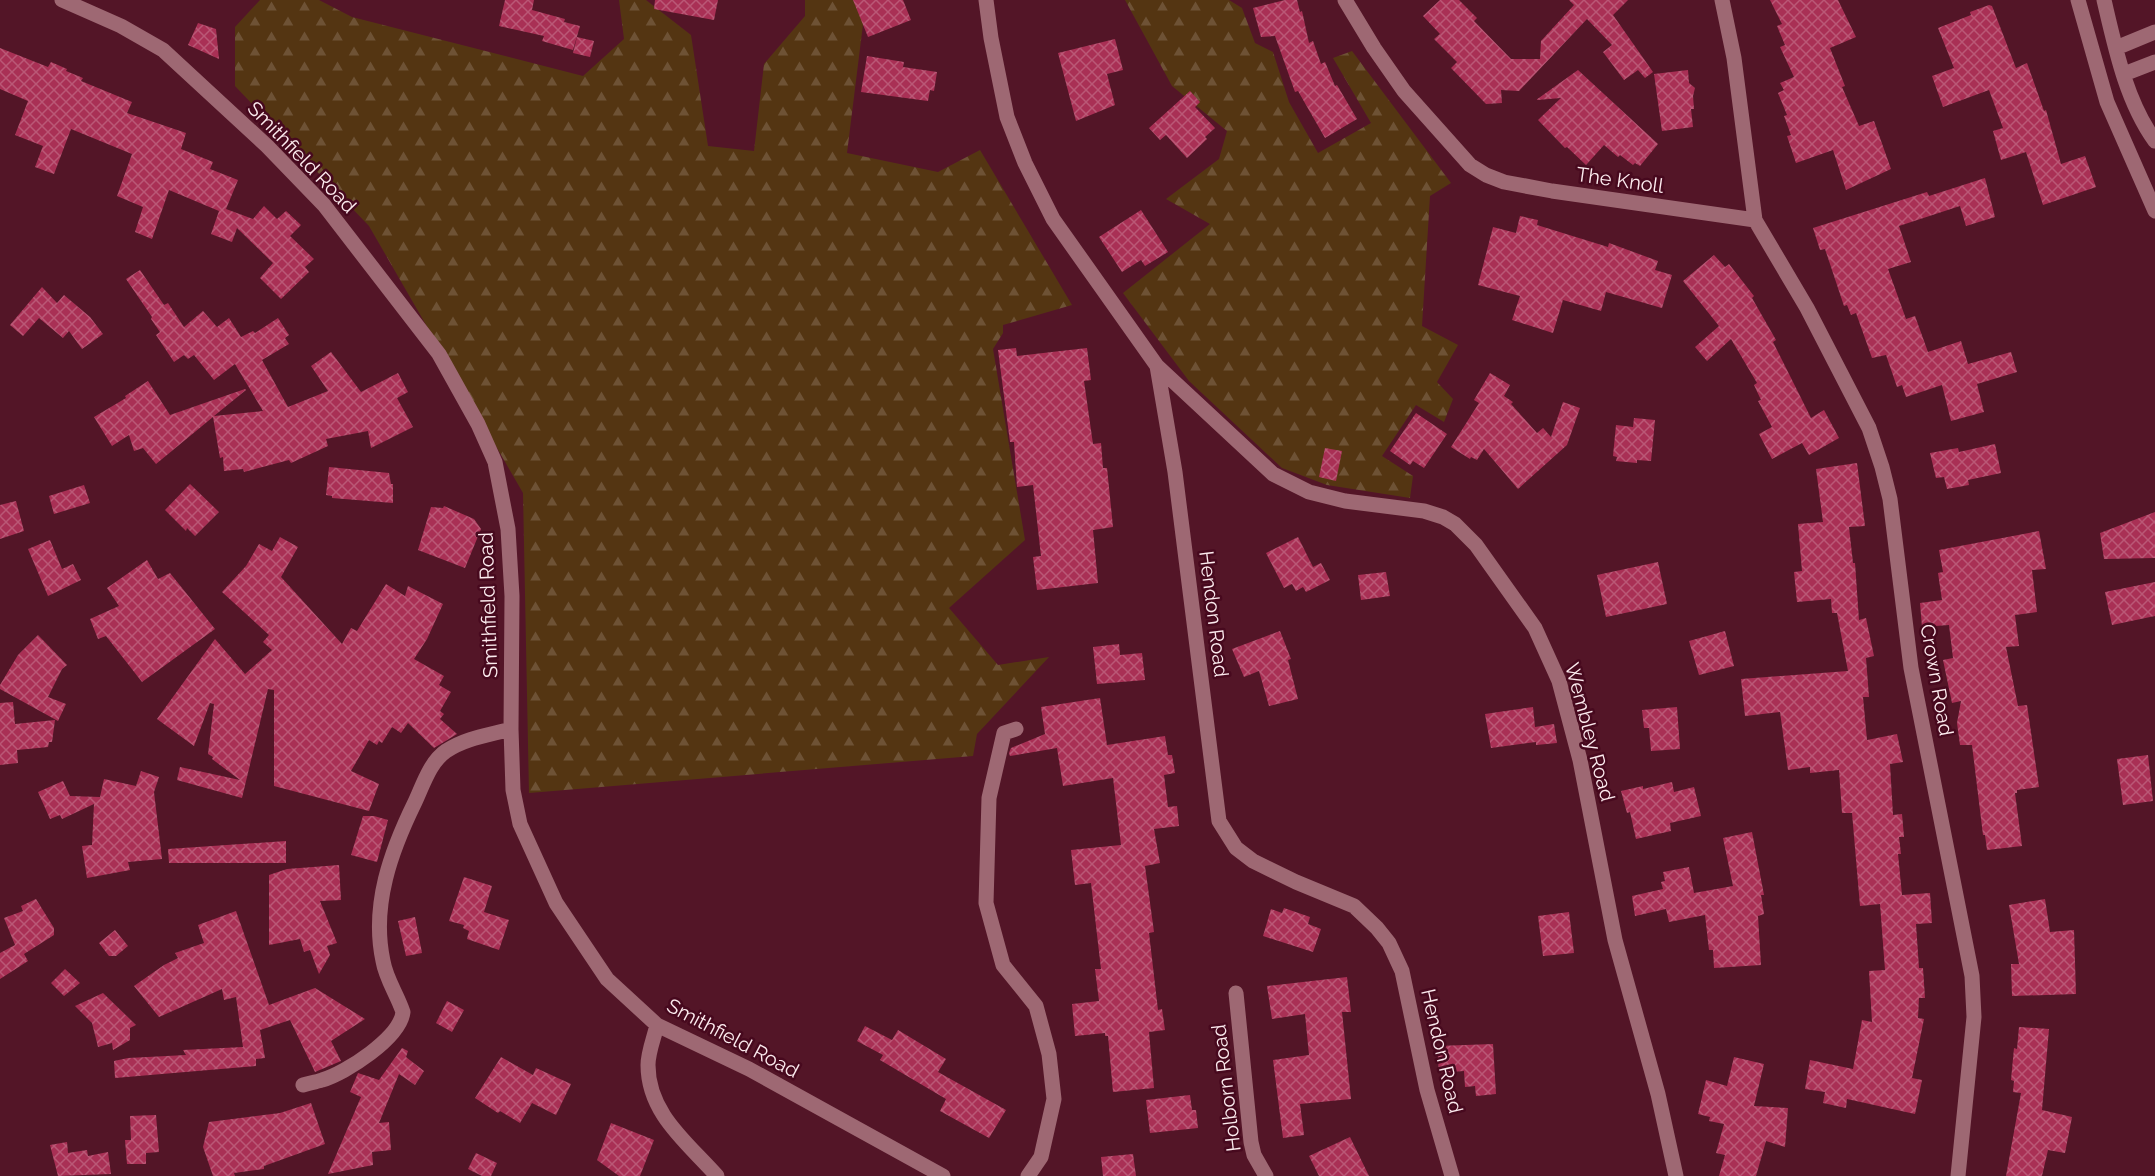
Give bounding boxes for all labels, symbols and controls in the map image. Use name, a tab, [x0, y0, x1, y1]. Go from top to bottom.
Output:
street label: Smithfield Road	[243, 96, 361, 218]
street label: The Knoll	[1575, 162, 1666, 198]
street label: Smithfield Road	[473, 532, 503, 678]
street label: Hendon Road	[1194, 549, 1234, 679]
street label: Crown Road	[1915, 622, 1959, 738]
street label: Wembley Road	[1560, 660, 1620, 804]
street label: Hendon Road	[1416, 986, 1468, 1116]
street label: Smithfield Road	[663, 993, 803, 1083]
street label: Holborn Road	[1206, 1023, 1246, 1153]

